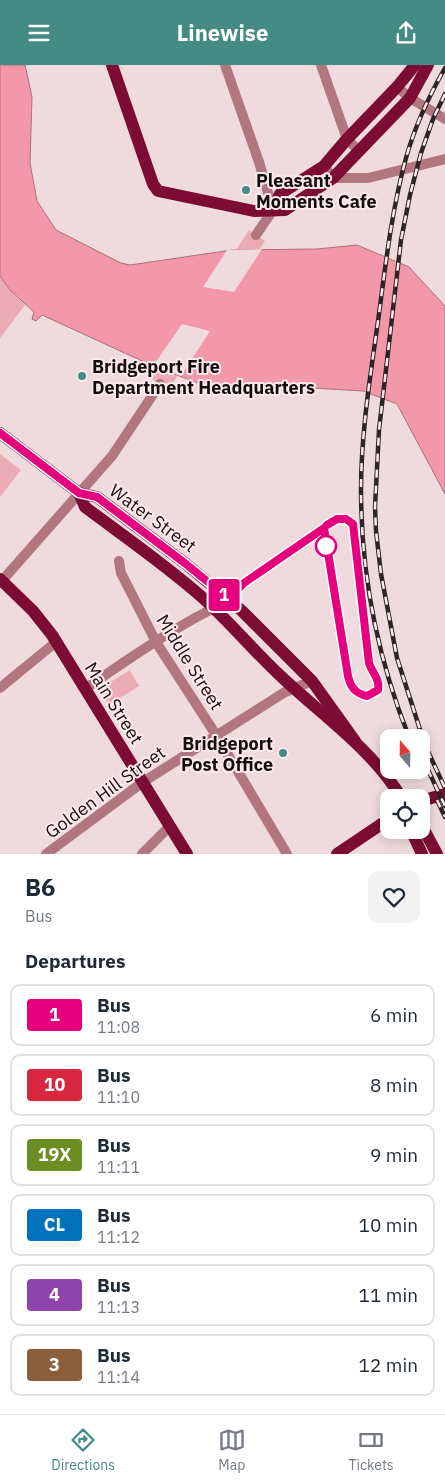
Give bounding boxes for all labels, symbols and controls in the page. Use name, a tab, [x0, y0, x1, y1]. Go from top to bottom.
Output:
text: Linewise	[177, 18, 268, 47]
icon: menu	[25, 19, 53, 47]
icon: share	[392, 19, 420, 47]
place label: Pleasant Moments Cafe	[256, 169, 377, 213]
marker: Pleasant Moments Cafe	[240, 184, 252, 196]
place label: Bridgeport Fire Department Headquarters	[92, 355, 315, 399]
marker: Bridgeport Fire Department Headquarters	[76, 370, 88, 382]
street label: Water Street	[105, 479, 201, 557]
unlabelled marker	[315, 535, 337, 557]
line badge: 1	[208, 579, 240, 611]
text: 1	[219, 583, 229, 606]
street label: Middle Street	[152, 610, 228, 714]
street label: Main Street	[80, 658, 148, 748]
north arrow	[380, 729, 430, 779]
map controls	[380, 729, 430, 839]
place label: Bridgeport Post Office	[181, 732, 273, 776]
street label: Golden Hill Street	[40, 741, 170, 843]
marker: Bridgeport Post Office	[277, 747, 289, 759]
button: locate	[380, 789, 430, 839]
text: B6	[25, 871, 55, 903]
button: heart	[368, 871, 420, 923]
text: Bus	[25, 906, 52, 926]
text: Departures	[25, 949, 125, 973]
text: Bus	[97, 993, 131, 1017]
text: 1	[49, 1003, 60, 1026]
text: 6 min	[370, 1003, 418, 1027]
text: 11:08	[97, 1017, 140, 1037]
text: Bus	[97, 1063, 131, 1087]
text: 10	[44, 1073, 65, 1096]
text: 8 min	[370, 1073, 418, 1097]
text: 11:10	[97, 1087, 140, 1107]
text: Bus	[97, 1133, 131, 1157]
text: 19X	[38, 1143, 71, 1166]
text: 9 min	[370, 1143, 418, 1167]
text: 11:11	[97, 1157, 140, 1177]
text: Bus	[97, 1203, 131, 1227]
text: CL	[44, 1213, 65, 1236]
text: 10 min	[359, 1213, 418, 1237]
text: 11:12	[97, 1227, 140, 1247]
text: Bus	[97, 1273, 131, 1297]
text: 4	[49, 1283, 60, 1306]
text: 11 min	[359, 1283, 418, 1307]
text: 11:13	[97, 1297, 140, 1317]
text: Bus	[97, 1343, 131, 1367]
text: 3	[49, 1353, 60, 1376]
text: 12 min	[359, 1353, 418, 1377]
text: 11:14	[97, 1367, 140, 1387]
tab: Directions	[51, 1426, 115, 1474]
tab: Map	[218, 1426, 246, 1474]
tab: Tickets	[349, 1426, 394, 1474]

